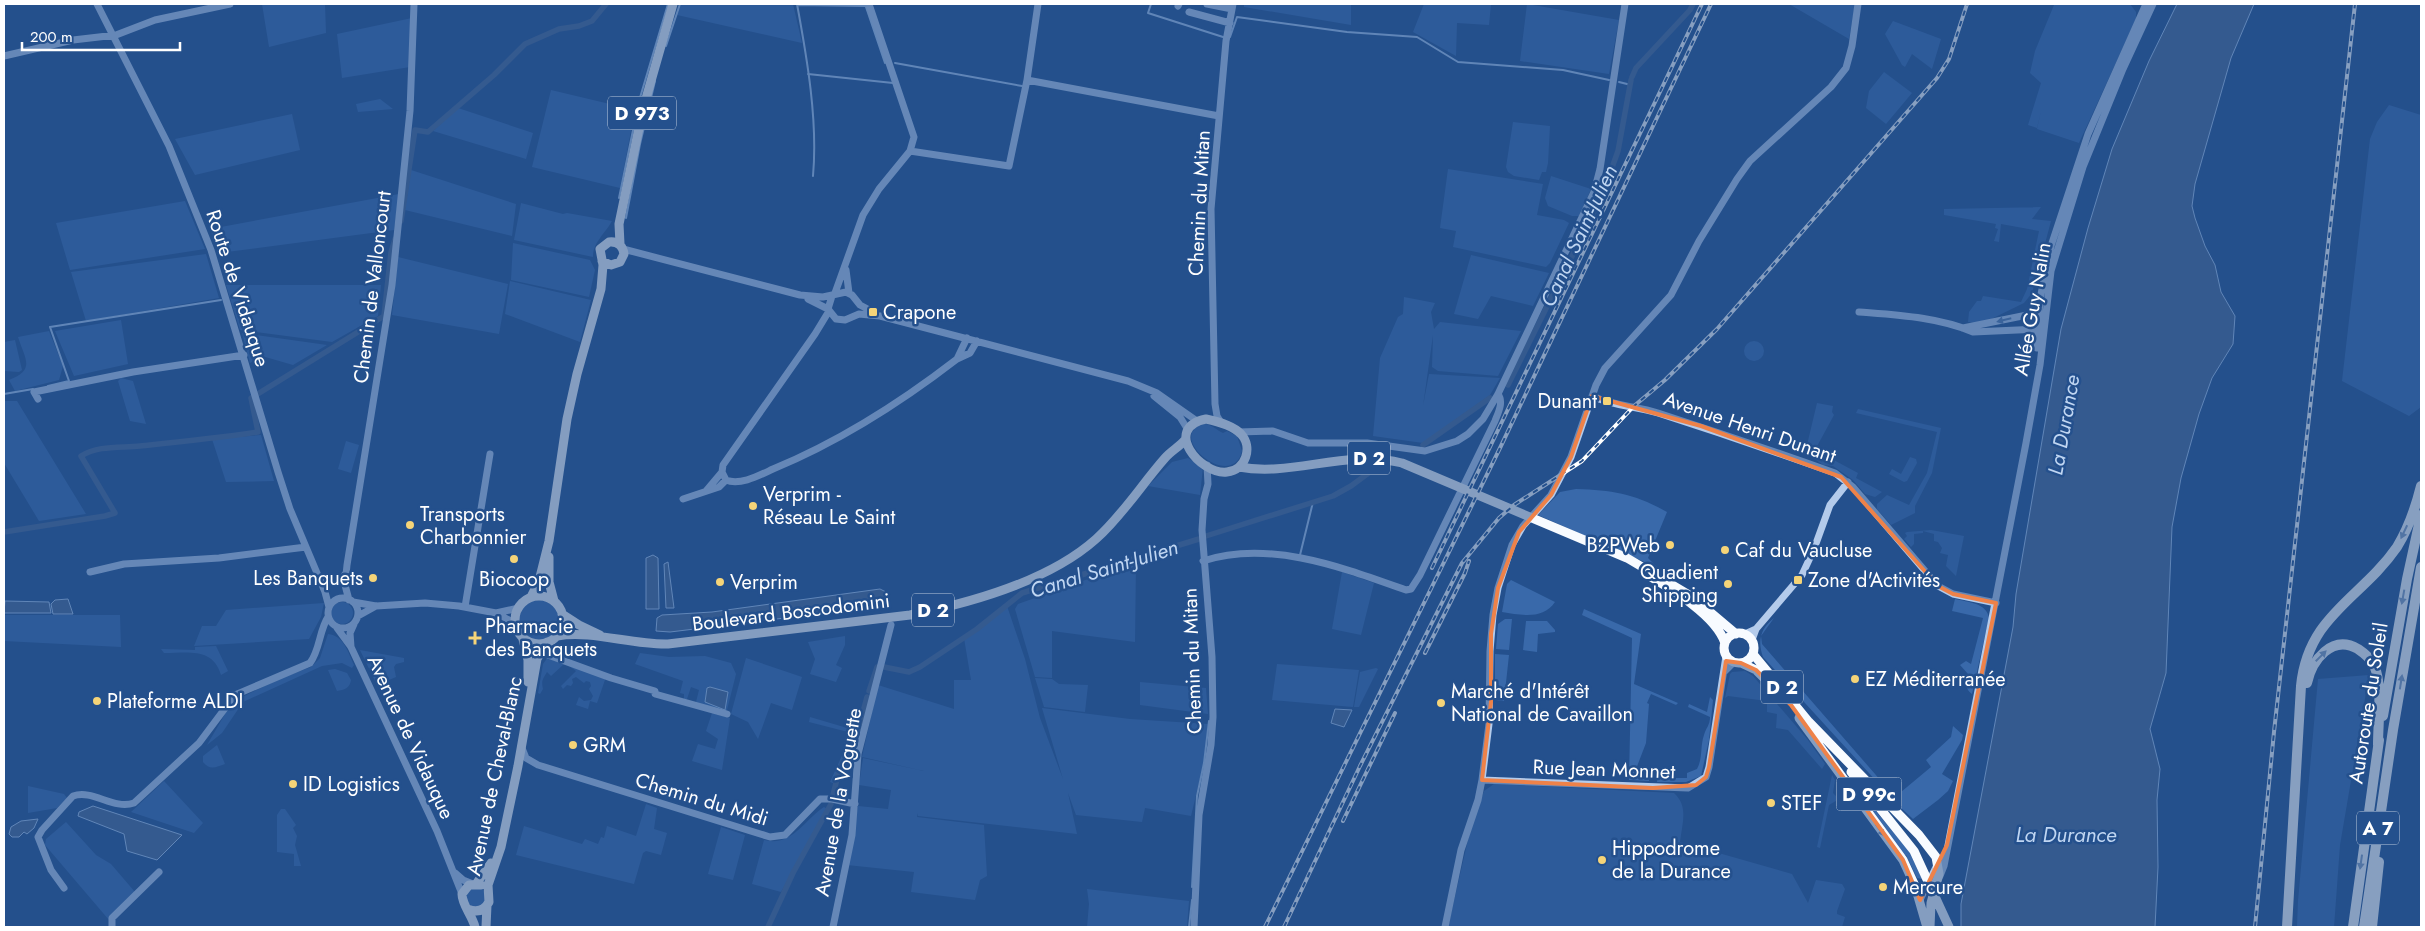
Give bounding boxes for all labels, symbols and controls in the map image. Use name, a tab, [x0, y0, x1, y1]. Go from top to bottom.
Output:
scale bar	[22, 20, 180, 52]
text: 200 m	[30, 26, 73, 48]
road number: D 973	[608, 96, 676, 130]
street label: Chemin du Mitan	[1181, 129, 1218, 277]
water label: Canal Saint-Julien	[1533, 160, 1625, 312]
street label: Chemin de Valloncourt	[346, 189, 399, 385]
street label: Route de Vidauque	[198, 206, 277, 370]
street label: Allée Guy Nalin	[2006, 240, 2059, 378]
place label: Crapone	[883, 298, 956, 327]
marker: Crapone	[867, 306, 879, 318]
one-way arrow	[1997, 316, 2012, 324]
water label: La Durance	[2040, 372, 2088, 477]
street label: Avenue Henri Dunant	[1660, 384, 1840, 471]
place label: Dunant	[1537, 387, 1597, 416]
marker: Dunant	[1601, 395, 1613, 407]
road number: D 2	[1348, 442, 1390, 474]
place label: Verprim - Réseau Le Saint	[763, 480, 896, 532]
place label: Transports Charbonnier	[420, 500, 526, 552]
marker: Verprim - Réseau Le Saint	[747, 500, 759, 512]
marker: Transports Charbonnier	[404, 519, 416, 531]
one-way arrow	[2400, 524, 2409, 539]
place label: B2PWeb	[1587, 531, 1660, 560]
water label: Canal Saint-Julien	[1026, 532, 1182, 606]
place label: Caf du Vaucluse	[1735, 536, 1872, 565]
marker: B2PWeb	[1664, 539, 1676, 551]
marker: Caf du Vaucluse	[1719, 544, 1731, 556]
marker: Biocoop	[508, 553, 520, 565]
place label: Quadient Shipping	[1640, 558, 1718, 610]
place label: Les Banquets	[253, 564, 363, 593]
place label: Biocoop	[479, 565, 549, 594]
place label: Zone d'Activités	[1808, 566, 1940, 595]
place label: Verprim	[730, 568, 798, 597]
marker: Les Banquets	[367, 572, 379, 584]
marker: Zone d'Activités	[1792, 574, 1804, 586]
marker: Verprim	[714, 576, 726, 588]
marker: Quadient Shipping	[1722, 578, 1734, 590]
street label: Boulevard Boscodomini	[690, 586, 892, 639]
street label: Chemin du Mitan	[1175, 588, 1210, 734]
one-way arrow	[2399, 589, 2407, 605]
road number: D 2	[912, 594, 954, 626]
place label: Pharmacie des Banquets	[485, 612, 597, 664]
street label: Autoroute du Soleil	[2341, 621, 2396, 786]
marker: Pharmacie des Banquets	[469, 632, 481, 644]
street label: Avenue de Vidauque	[360, 650, 461, 824]
one-way arrow	[2315, 650, 2327, 662]
place label: EZ Méditerranée	[1865, 665, 2006, 694]
road number: D 2	[1761, 670, 1803, 704]
marker: EZ Méditerranée	[1849, 673, 1861, 685]
one-way arrow	[2397, 673, 2405, 689]
street label: Avenue de Cheval-Blanc	[459, 674, 530, 878]
place label: Marché d'Intérêt National de Cavaillon	[1451, 677, 1633, 729]
place label: Plateforme ALDI	[107, 687, 243, 716]
marker: Plateforme ALDI	[91, 695, 103, 707]
marker: Marché d'Intérêt National de Cavaillon	[1435, 697, 1447, 709]
street label: Avenue de la Voguette	[808, 706, 869, 899]
place label: GRM	[583, 731, 626, 760]
marker: GRM	[567, 739, 579, 751]
street label: Rue Jean Monnet	[1532, 753, 1676, 786]
street label: Chemin du Midi	[632, 765, 772, 833]
place label: ID Logistics	[303, 770, 400, 799]
marker: ID Logistics	[287, 778, 299, 790]
road number: D 99c	[1836, 778, 1902, 811]
place label: STEF	[1781, 789, 1822, 818]
marker: STEF	[1765, 797, 1777, 809]
road number: A 7	[2357, 811, 2399, 844]
water label: La Durance	[2015, 820, 2117, 850]
one-way arrow	[1875, 823, 1886, 836]
place label: Hippodrome de la Durance	[1612, 834, 1731, 886]
marker: Hippodrome de la Durance	[1596, 854, 1608, 866]
one-way arrow	[2357, 855, 2365, 871]
place label: Mercure	[1893, 873, 1963, 902]
marker: Mercure	[1877, 881, 1889, 893]

